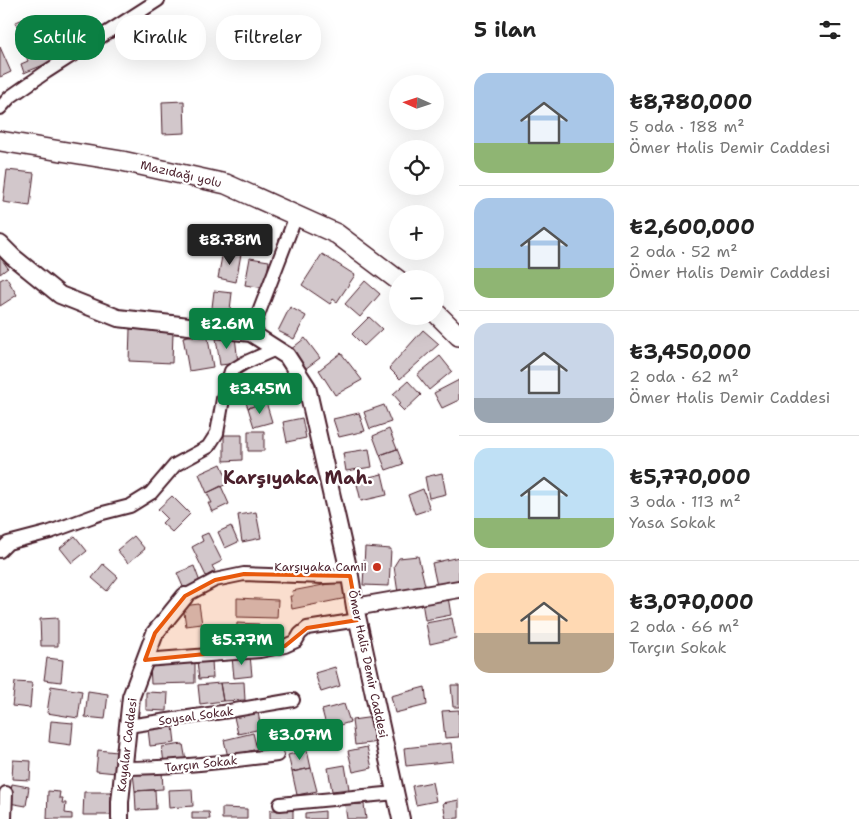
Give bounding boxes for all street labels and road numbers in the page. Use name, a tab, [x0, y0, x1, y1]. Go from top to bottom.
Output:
street label: Mazıdağı yolu	[139, 157, 223, 191]
street label: Ömer Halis Demir Caddesi	[344, 589, 392, 739]
street label: Kayalar Caddesi	[113, 697, 141, 793]
street label: Soysal Sokak	[157, 703, 235, 729]
street label: Tarçın Sokak	[164, 752, 238, 776]

